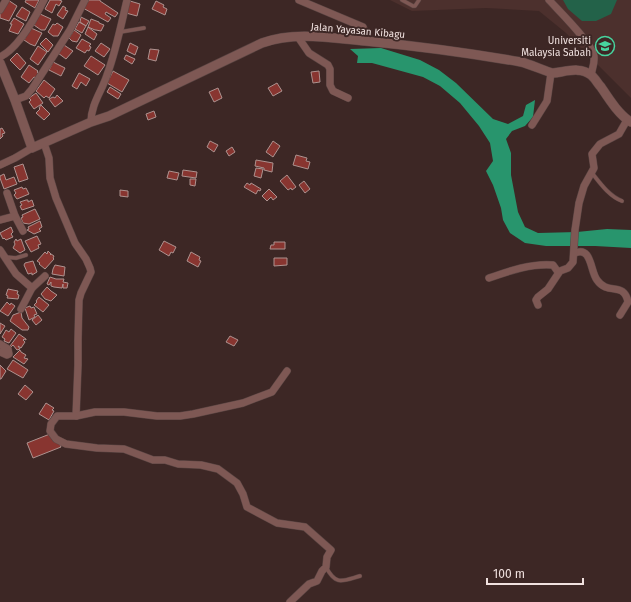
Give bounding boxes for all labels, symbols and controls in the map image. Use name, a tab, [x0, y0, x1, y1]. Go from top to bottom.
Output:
street label: Jalan Yayasan Kibagu	[310, 21, 406, 41]
place label: Universiti Malaysia Sabah	[521, 35, 591, 59]
school or university icon: Universiti Malaysia Sabah	[594, 35, 616, 57]
scale bar	[487, 560, 583, 586]
text: 100 m	[493, 567, 525, 581]

